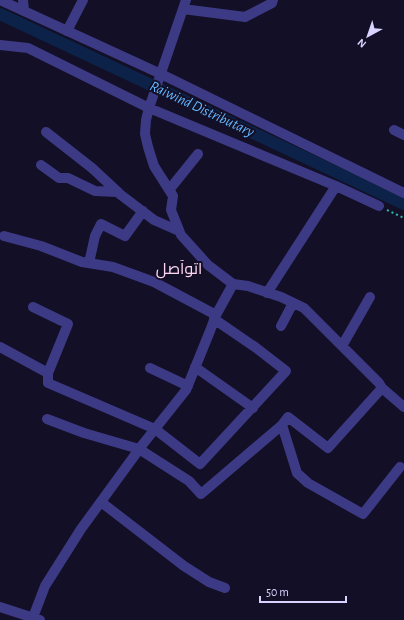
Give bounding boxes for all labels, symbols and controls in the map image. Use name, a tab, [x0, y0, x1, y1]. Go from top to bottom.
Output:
north arrow	[348, 16, 388, 56]
text: N	[355, 37, 368, 50]
water label: Raiwind Distributary	[147, 78, 257, 140]
district label: اتوآصل	[156, 260, 202, 279]
scale bar	[260, 578, 346, 604]
text: 50 m	[266, 586, 289, 598]

